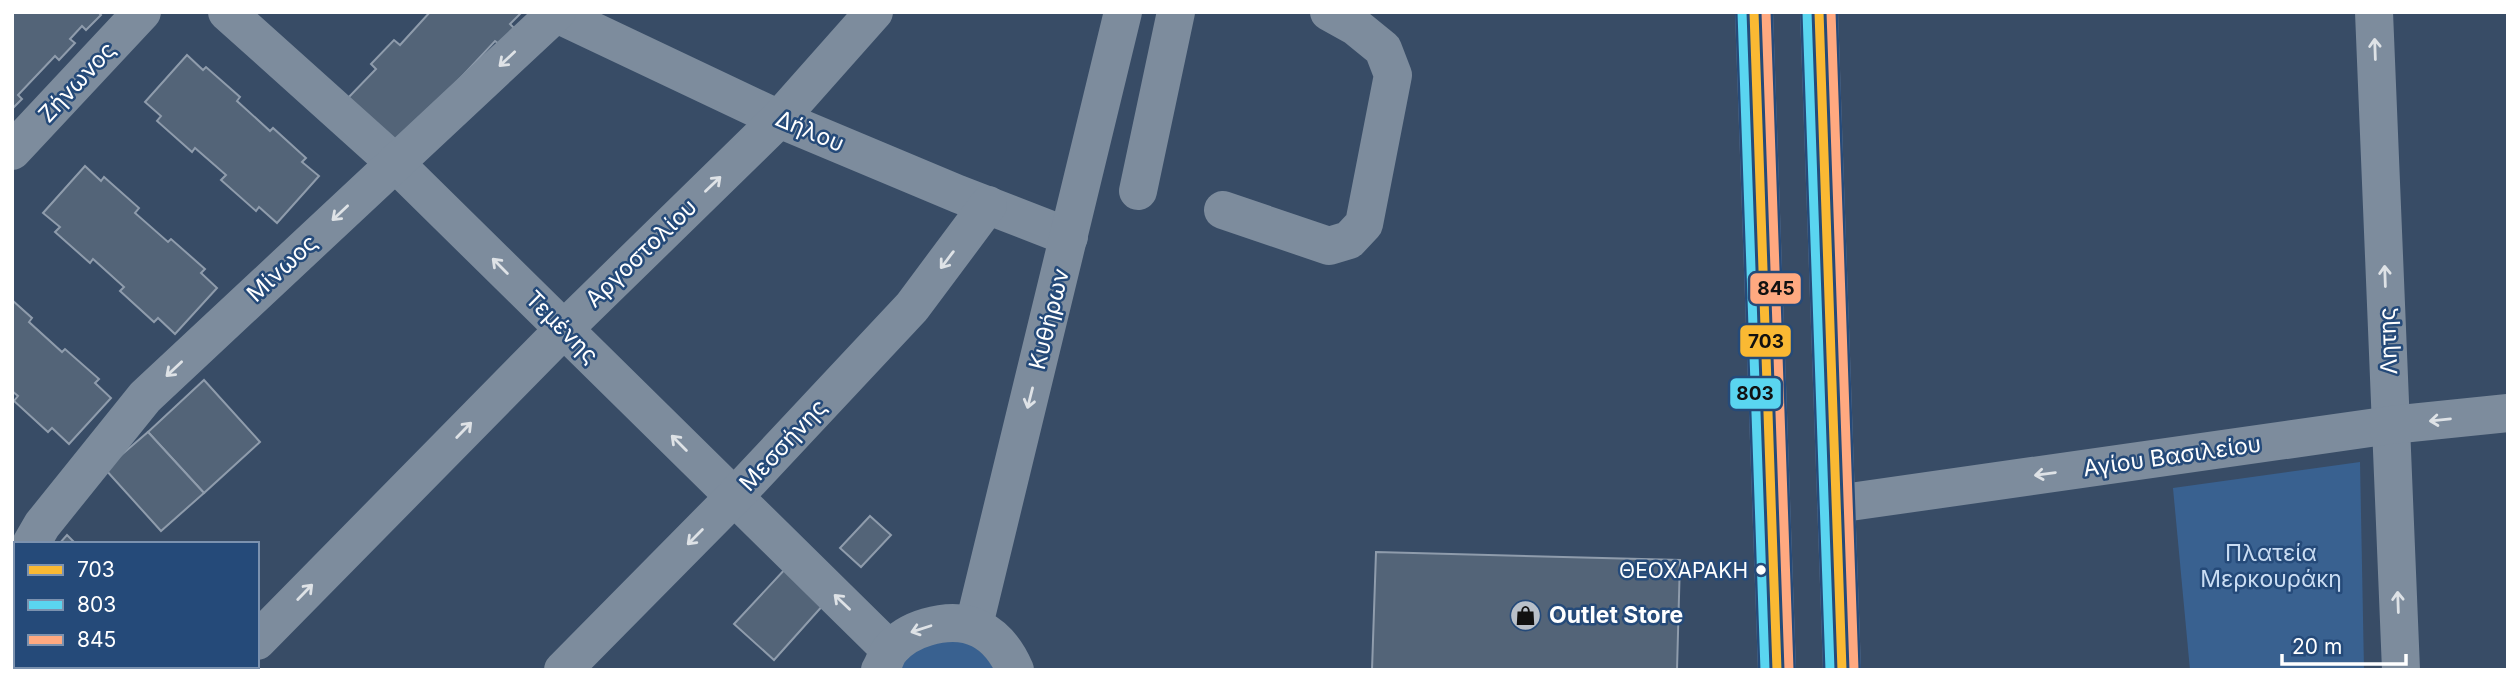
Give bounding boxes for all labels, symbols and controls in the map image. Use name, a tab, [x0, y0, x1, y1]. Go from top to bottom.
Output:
street label: Ζήνωνος	[33, 36, 121, 128]
one-way arrow	[2369, 38, 2382, 61]
one-way arrow	[499, 50, 516, 67]
street label: Δήλου	[772, 104, 848, 158]
one-way arrow	[704, 175, 721, 192]
street label: Αργοστολίου	[579, 193, 703, 313]
one-way arrow	[332, 205, 349, 222]
street label: Μίνωος	[241, 228, 323, 308]
one-way arrow	[940, 250, 954, 269]
one-way arrow	[492, 258, 509, 275]
one-way arrow	[2378, 265, 2391, 288]
street label: Κυθήρων	[1023, 266, 1075, 372]
line badge: 845	[1749, 272, 1802, 305]
text: 845	[1757, 277, 1795, 300]
street label: Τεμένης	[520, 285, 604, 369]
street label: Λητης	[2373, 307, 2403, 375]
line badge: 703	[1739, 324, 1792, 358]
text: 703	[1748, 330, 1784, 353]
one-way arrow	[166, 361, 183, 378]
line badge: 803	[1729, 377, 1782, 410]
text: 803	[1736, 382, 1774, 405]
one-way arrow	[1023, 386, 1036, 409]
street label: Μεσσήνης	[733, 393, 833, 497]
one-way arrow	[2429, 414, 2452, 427]
one-way arrow	[456, 422, 473, 439]
street label: Αγίου Βασιλείου	[2081, 430, 2263, 482]
one-way arrow	[671, 434, 688, 451]
one-way arrow	[2034, 468, 2056, 481]
one-way arrow	[687, 528, 704, 545]
park label: Πλατεία Μερκουράκη	[2200, 539, 2342, 593]
legend	[14, 542, 259, 668]
text: 703	[77, 557, 115, 582]
place label: ΘΕΟΧΑΡΑΚΗ	[1619, 558, 1748, 583]
marker: ΘΕΟΧΑΡΑΚΗ	[1754, 563, 1768, 577]
one-way arrow	[296, 584, 313, 601]
one-way arrow	[2392, 590, 2405, 613]
text: 803	[77, 592, 116, 617]
one-way arrow	[833, 594, 850, 611]
shop icon: Outlet Store	[1509, 598, 1543, 632]
place label: Outlet Store	[1549, 601, 1683, 629]
scale bar	[2282, 622, 2406, 666]
one-way arrow	[910, 624, 932, 636]
text: 845	[77, 627, 116, 652]
text: 20 m	[2292, 634, 2342, 659]

